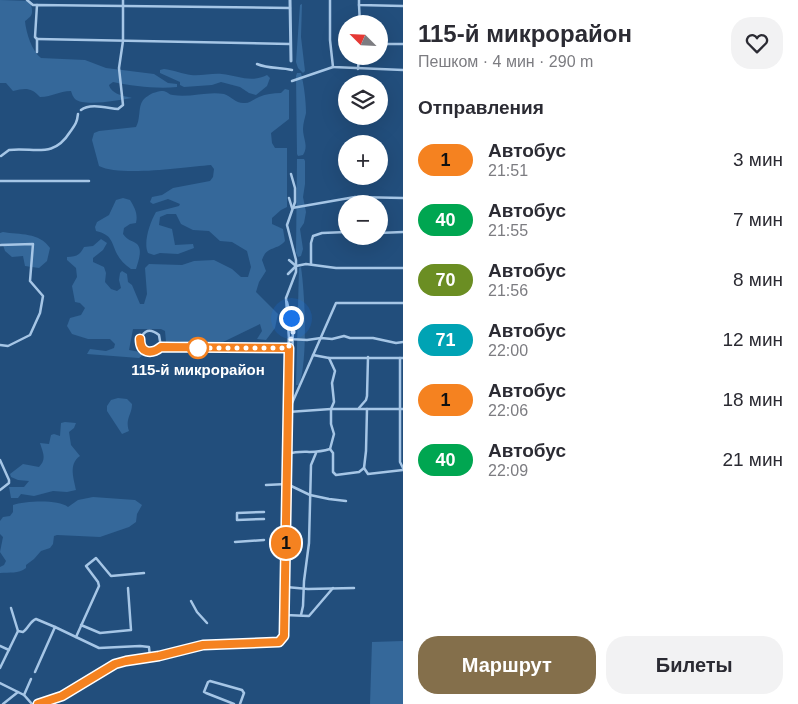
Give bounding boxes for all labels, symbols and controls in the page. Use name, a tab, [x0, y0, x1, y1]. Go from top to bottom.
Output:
north arrow	[338, 15, 388, 65]
map controls	[338, 15, 388, 245]
button: heart	[731, 17, 783, 69]
text: 115-й микрорайон	[418, 20, 632, 47]
text: Пешком · 4 мин · 290 m	[418, 53, 593, 70]
button: layers	[338, 75, 388, 125]
text: Отправления	[418, 97, 544, 118]
button: +	[338, 135, 388, 185]
text: Автобус	[488, 140, 566, 161]
text: 3 мин	[733, 149, 783, 170]
text: 1	[440, 150, 451, 170]
text: 21:51	[488, 162, 528, 179]
button: −	[338, 195, 388, 245]
text: Автобус	[488, 200, 566, 221]
text: 7 мин	[733, 209, 783, 230]
text: 40	[435, 210, 456, 230]
text: 21:55	[488, 222, 528, 239]
text: Автобус	[488, 260, 566, 281]
text: 8 мин	[733, 269, 783, 290]
text: 70	[435, 270, 456, 290]
text: 21:56	[488, 282, 528, 299]
your location	[279, 306, 304, 331]
text: Автобус	[488, 320, 566, 341]
text: 12 мин	[722, 329, 783, 350]
text: 71	[435, 330, 456, 350]
marker: 115-й микрорайон	[187, 337, 209, 359]
text: 22:00	[488, 342, 528, 359]
place label: 115-й микрорайон	[131, 361, 265, 378]
text: Автобус	[488, 380, 566, 401]
text: 18 мин	[722, 389, 783, 410]
text: 1	[440, 390, 451, 410]
text: 22:06	[488, 402, 528, 419]
text: Автобус	[488, 440, 566, 461]
text: 21 мин	[722, 449, 783, 470]
text: 40	[435, 450, 456, 470]
text: 22:09	[488, 462, 528, 479]
line badge: 1	[270, 527, 302, 559]
text: 1	[281, 533, 291, 553]
button: Маршрут	[418, 636, 596, 694]
button: Билеты	[606, 636, 783, 694]

